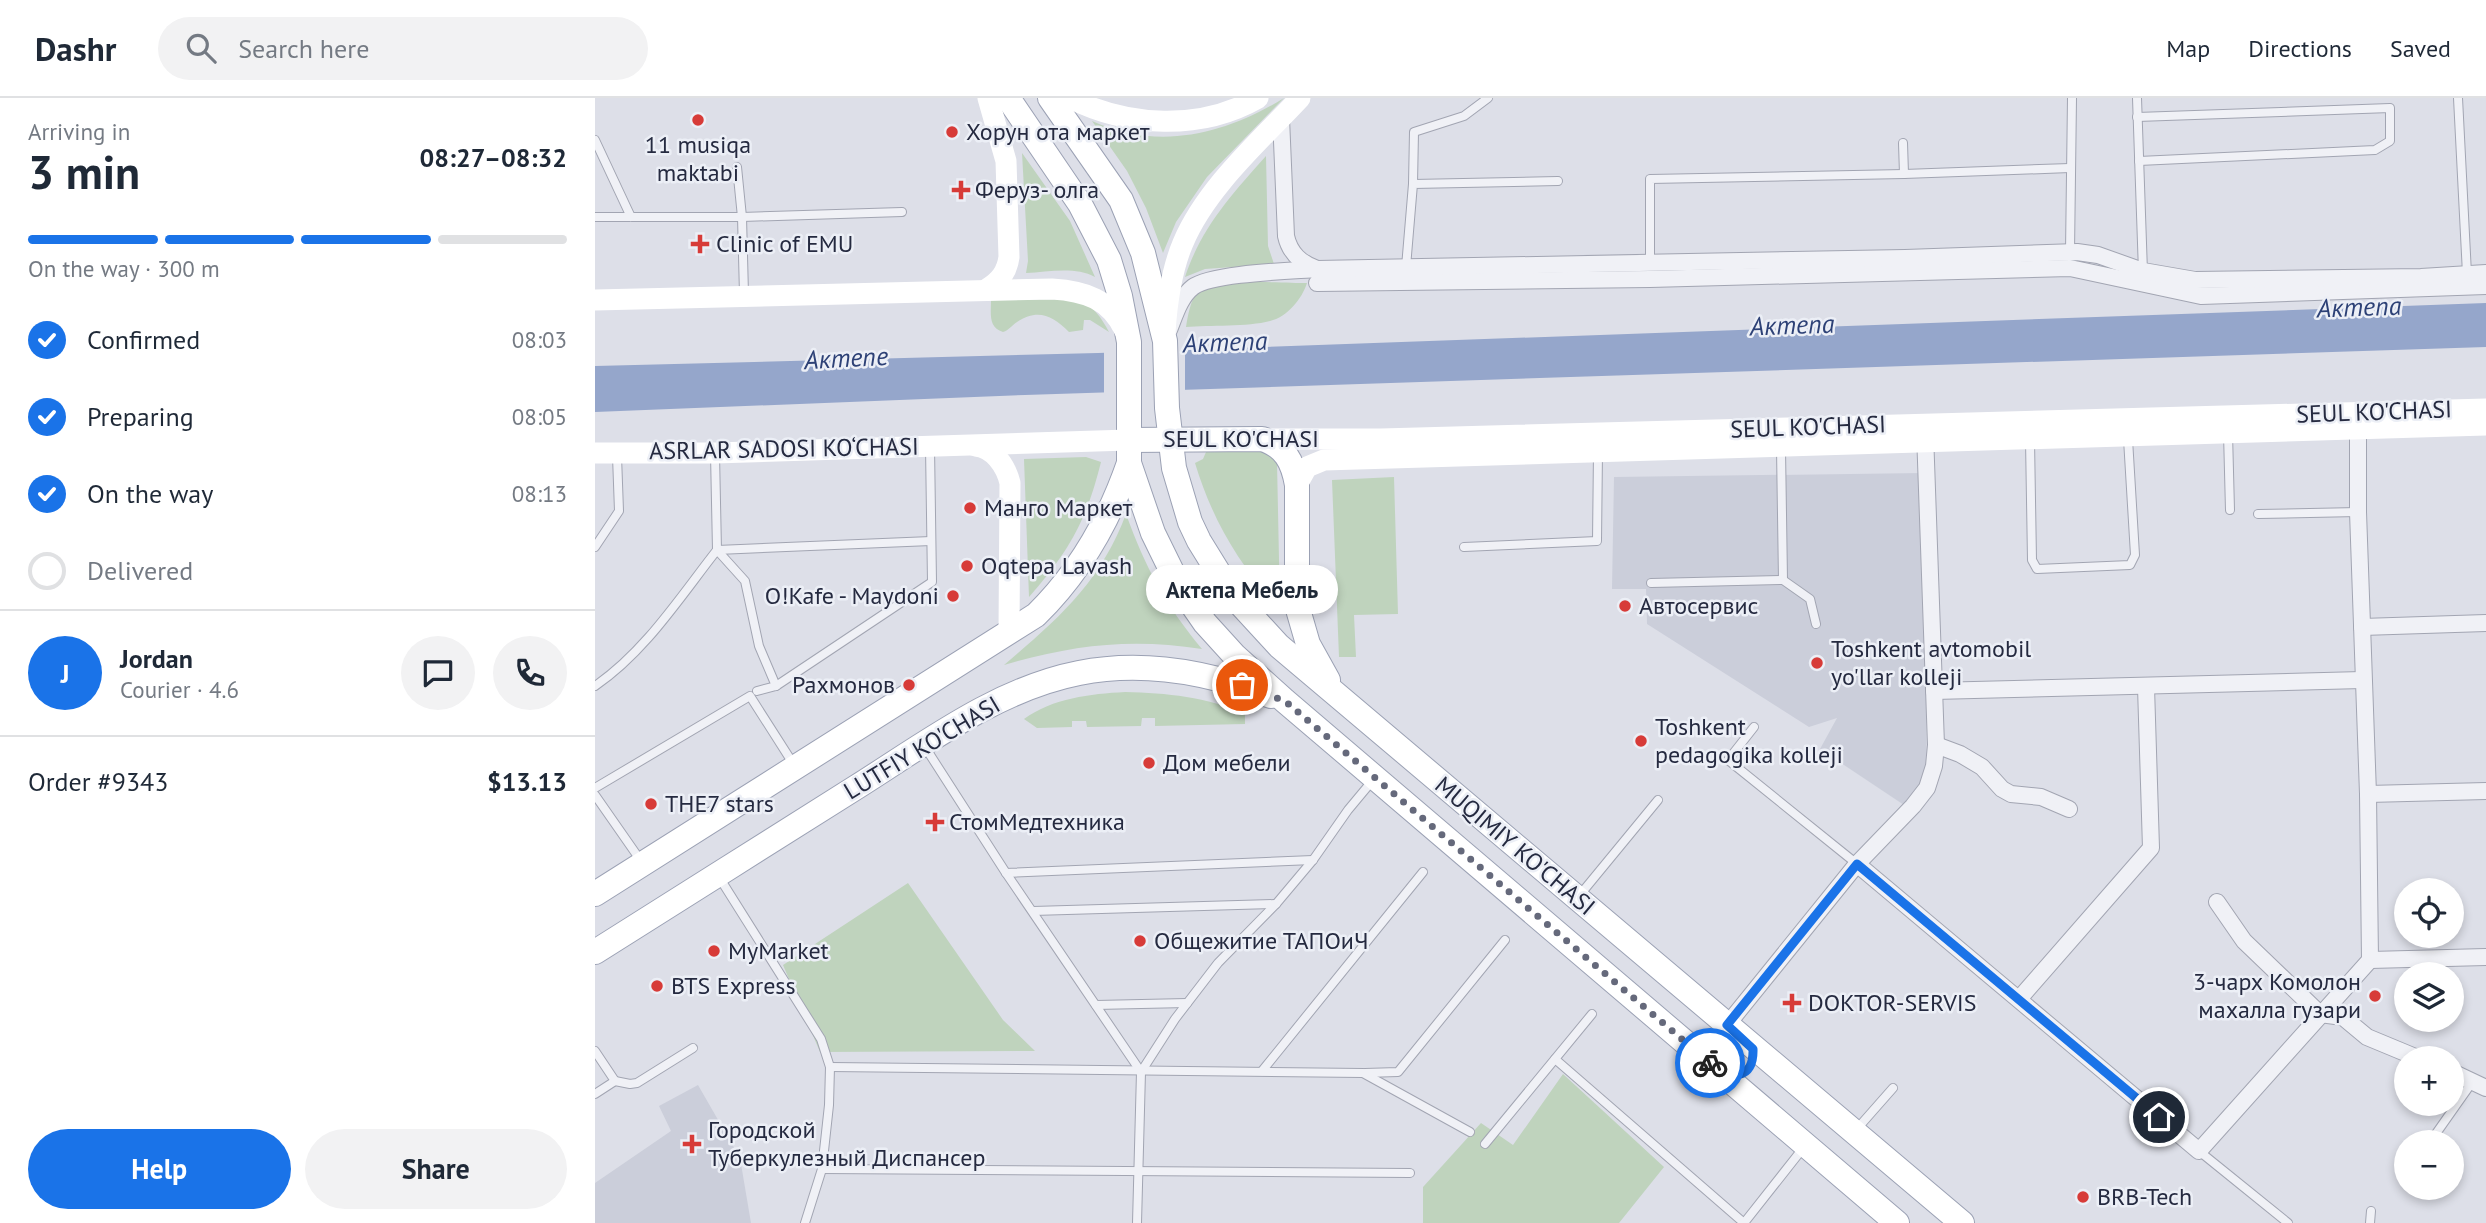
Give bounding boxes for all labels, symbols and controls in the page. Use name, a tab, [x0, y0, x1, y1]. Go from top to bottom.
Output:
search box	[158, 17, 648, 80]
text: Dashr	[35, 27, 116, 70]
icon: search	[182, 29, 220, 67]
text: Search here	[238, 32, 369, 65]
text: Map	[2166, 33, 2210, 64]
text: Directions	[2248, 33, 2352, 64]
text: Saved	[2390, 33, 2451, 64]
marker: 11 musiqa maktabi	[690, 112, 706, 128]
place label: Хорун ота маркет	[966, 116, 1150, 147]
text: Arriving in	[28, 117, 130, 146]
marker: Хорун ота маркет	[944, 124, 960, 140]
place label: 11 musiqa maktabi	[645, 129, 751, 188]
text: 08:27–08:32	[420, 141, 567, 174]
text: 3 min	[28, 142, 140, 202]
place label: Феруз- олга	[975, 174, 1099, 205]
marker: Феруз- олга	[953, 182, 969, 198]
place label: Clinic of EMU	[716, 228, 854, 259]
marker: Clinic of EMU	[690, 234, 710, 254]
text: On the way · 300 m	[28, 254, 220, 283]
water label: Актепа	[2315, 289, 2402, 325]
water label: Актепа	[1748, 307, 1835, 343]
icon: check	[28, 321, 66, 359]
text: Confirmed	[87, 323, 200, 356]
water label: Актепа	[1181, 324, 1268, 360]
text: 08:03	[512, 325, 567, 354]
water label: Актепе	[802, 339, 889, 376]
street label: SEUL KO'CHASI	[2296, 393, 2452, 430]
icon: check	[28, 398, 66, 436]
text: Preparing	[87, 400, 194, 433]
text: 08:05	[512, 402, 567, 431]
street label: SEUL KO'CHASI	[1730, 408, 1886, 445]
street label: SEUL KO'CHASI	[1163, 423, 1319, 454]
street label: ASRLAR SADOSI KO‘CHASI	[649, 431, 919, 466]
icon: check	[28, 475, 66, 513]
text: On the way	[87, 477, 213, 510]
text: 08:13	[512, 479, 567, 508]
place label: Манго Маркет	[984, 492, 1133, 523]
marker: Манго Маркет	[962, 500, 978, 516]
place label: Oqtepa Lavash	[981, 550, 1132, 581]
text: Delivered	[87, 554, 193, 587]
marker: Oqtepa Lavash	[959, 558, 975, 574]
callout: Актепа Мебель	[1146, 566, 1338, 615]
text: Актепа Мебель	[1166, 575, 1318, 604]
place label: O!Kafe - Maydoni	[765, 580, 939, 611]
marker: O!Kafe - Maydoni	[945, 588, 961, 604]
place label: Автосервис	[1639, 590, 1759, 621]
marker: Автосервис	[1617, 598, 1633, 614]
place label: Toshkent avtomobil yo'llar kolleji	[1831, 633, 2031, 692]
button: chat	[401, 636, 475, 710]
button: phone	[493, 636, 567, 710]
text: Jordan	[120, 642, 193, 675]
pin	[1212, 655, 1272, 715]
marker: Toshkent avtomobil yo'llar kolleji	[1809, 655, 1825, 671]
text: J	[61, 657, 69, 690]
icon: bag	[1223, 666, 1261, 704]
place label: Рахмонов	[792, 669, 895, 700]
text: Courier · 4.6	[120, 675, 239, 704]
marker: Рахмонов	[901, 677, 917, 693]
street label: LUTFIY KO'CHASI	[838, 689, 1005, 806]
place label: Toshkent pedagogika kolleji	[1655, 711, 1843, 770]
marker: Toshkent pedagogika kolleji	[1633, 733, 1649, 749]
place label: Дом мебели	[1163, 747, 1291, 778]
marker: Дом мебели	[1141, 755, 1157, 771]
text: Order #9343	[28, 765, 168, 798]
text: $13.13	[487, 765, 567, 798]
street label: MUQIMIY KO'CHASI	[1429, 769, 1602, 922]
place label: THE7 stars	[665, 788, 774, 819]
marker: THE7 stars	[643, 796, 659, 812]
place label: СтомМедтехника	[949, 806, 1125, 837]
marker: СтомМедтехника	[927, 814, 943, 830]
map controls	[2394, 878, 2464, 1200]
button: locate	[2394, 878, 2464, 948]
place label: Общежитие ТАПОиЧ	[1154, 925, 1368, 956]
marker: Общежитие ТАПОиЧ	[1132, 933, 1148, 949]
place label: MyMarket	[728, 935, 829, 966]
marker: MyMarket	[706, 943, 722, 959]
button: layers	[2394, 962, 2464, 1032]
place label: 3-чарх Комолон махалла гузари	[2193, 966, 2361, 1025]
place label: BTS Express	[671, 970, 796, 1001]
marker: BTS Express	[649, 978, 665, 994]
place label: DOKTOR-SERVIS	[1808, 987, 1977, 1018]
marker: 3-чарх Комолон махалла гузари	[2367, 988, 2383, 1004]
marker: DOKTOR-SERVIS	[1782, 993, 1802, 1013]
courier	[1675, 1028, 1745, 1098]
icon: bike	[1691, 1044, 1729, 1082]
button: +	[2394, 1046, 2464, 1116]
pin	[2129, 1087, 2189, 1147]
icon: home	[2140, 1098, 2178, 1136]
place label: Городской Туберкулезный Диспансер	[708, 1114, 985, 1173]
button: Help	[28, 1129, 291, 1209]
button: Share	[305, 1129, 567, 1209]
button: −	[2394, 1130, 2464, 1200]
marker: Городской Туберкулезный Диспансер	[682, 1134, 702, 1154]
place label: BRB-Tech	[2097, 1181, 2192, 1212]
marker: BRB-Tech	[2075, 1189, 2091, 1205]

